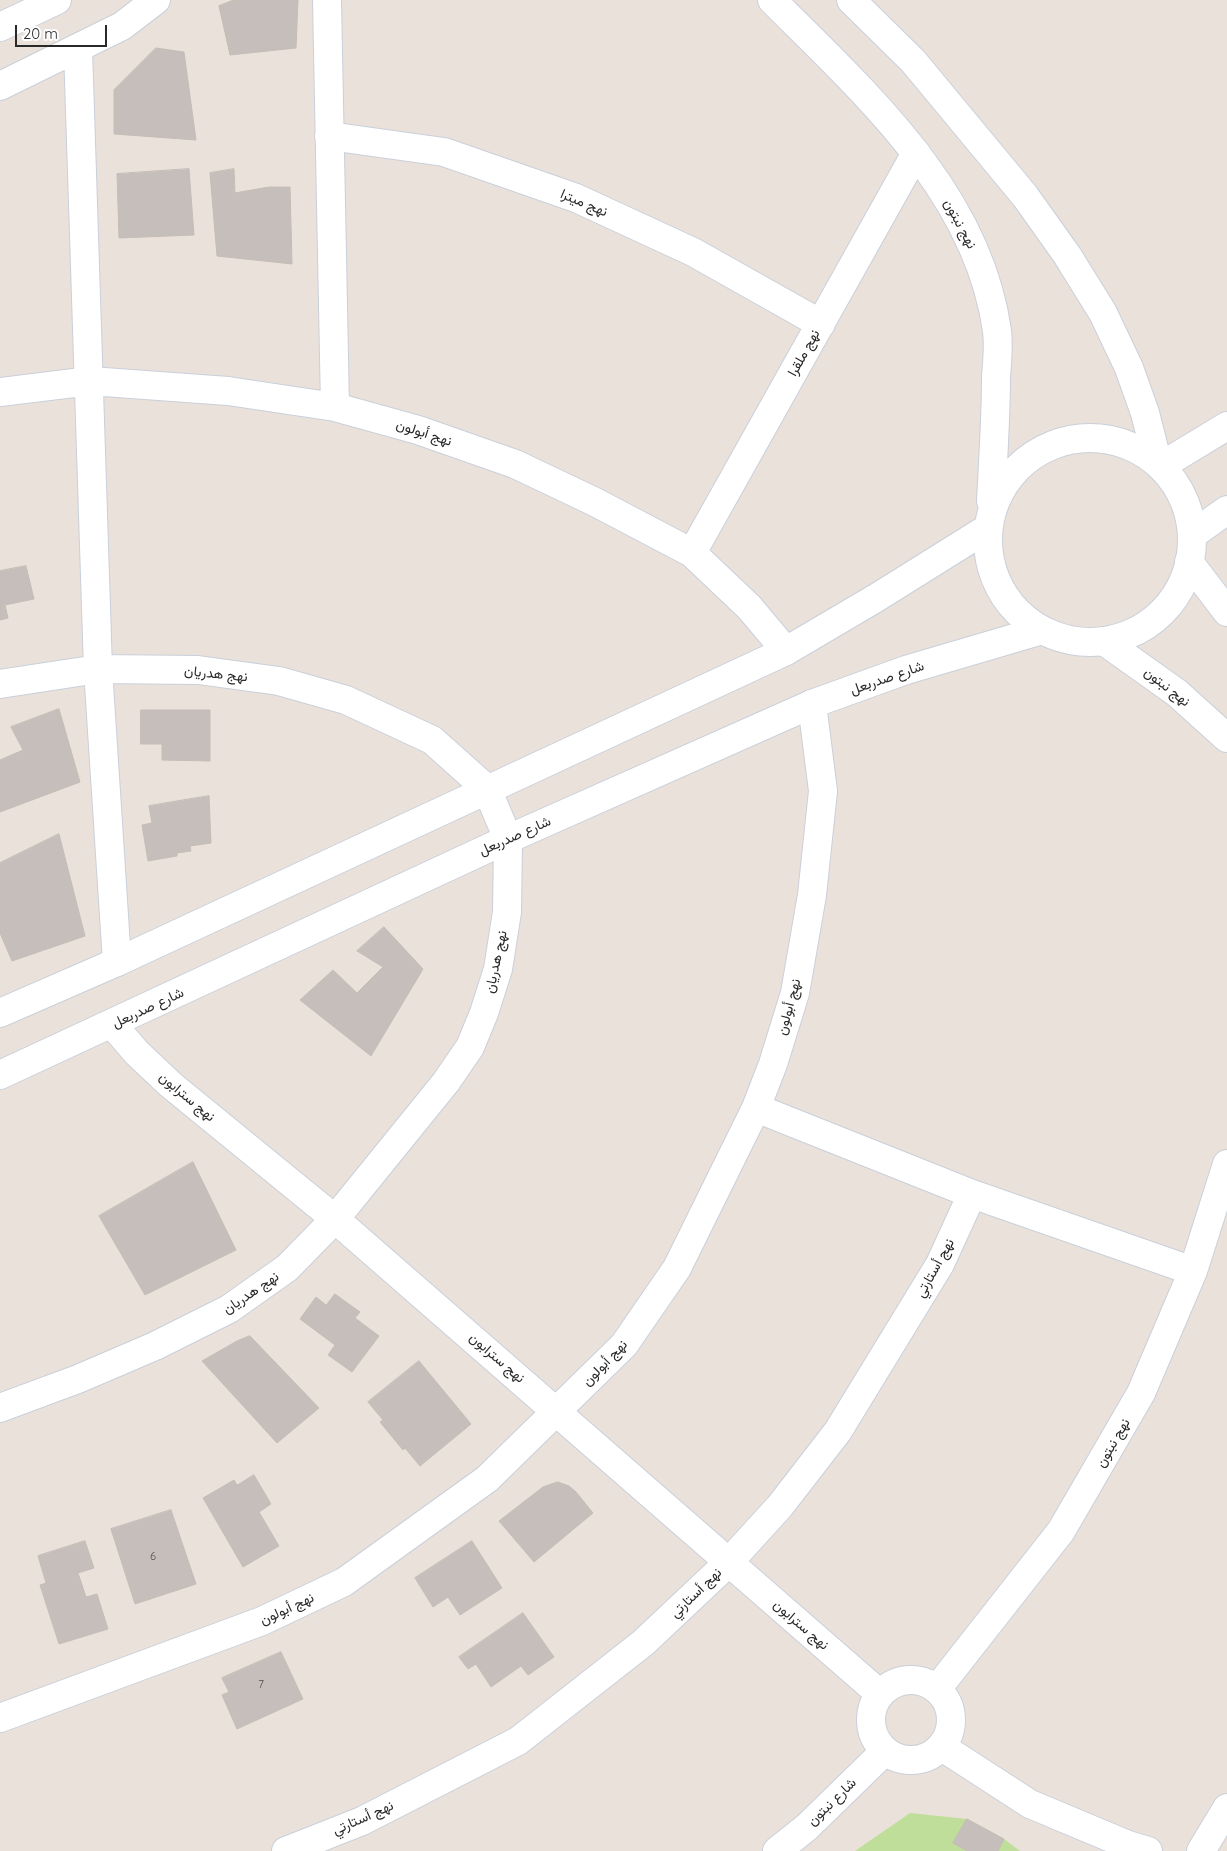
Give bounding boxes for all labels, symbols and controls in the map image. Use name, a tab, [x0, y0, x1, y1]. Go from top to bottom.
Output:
scale bar	[18, 15, 110, 47]
text: 20 m	[23, 24, 58, 43]
street label: نهج ميترا	[558, 186, 610, 220]
street label: نهج نبتون	[940, 196, 980, 252]
street label: نهج ملقرا	[784, 327, 824, 379]
street label: نهج أبولون	[394, 416, 454, 450]
street label: شارع صدربعل	[848, 658, 926, 698]
street label: نهج هدريان	[183, 662, 249, 686]
street label: نهج نبتون	[1141, 664, 1193, 710]
street label: شارع صدربعل	[476, 813, 554, 859]
street label: نهج هدريان	[481, 929, 511, 995]
street label: نهج أبولون	[773, 977, 805, 1037]
street label: شارع صدربعل	[110, 984, 186, 1032]
street label: نهج سترابون	[156, 1069, 218, 1125]
street label: نهج أستارتي	[912, 1236, 958, 1300]
street label: نهج هدريان	[220, 1268, 282, 1318]
street label: نهج سترابون	[466, 1329, 528, 1387]
street label: نهج أبولون	[579, 1336, 631, 1390]
street label: نهج نبتون	[1092, 1415, 1134, 1471]
house number: 6	[150, 1550, 156, 1564]
street label: نهج أستارتي	[667, 1564, 725, 1622]
street label: نهج أبولون	[257, 1589, 317, 1629]
street label: نهج سترابون	[770, 1596, 832, 1654]
house number: 7	[258, 1678, 264, 1692]
street label: شارع نبتون	[804, 1775, 860, 1829]
street label: نهج أستارتي	[330, 1797, 396, 1839]

